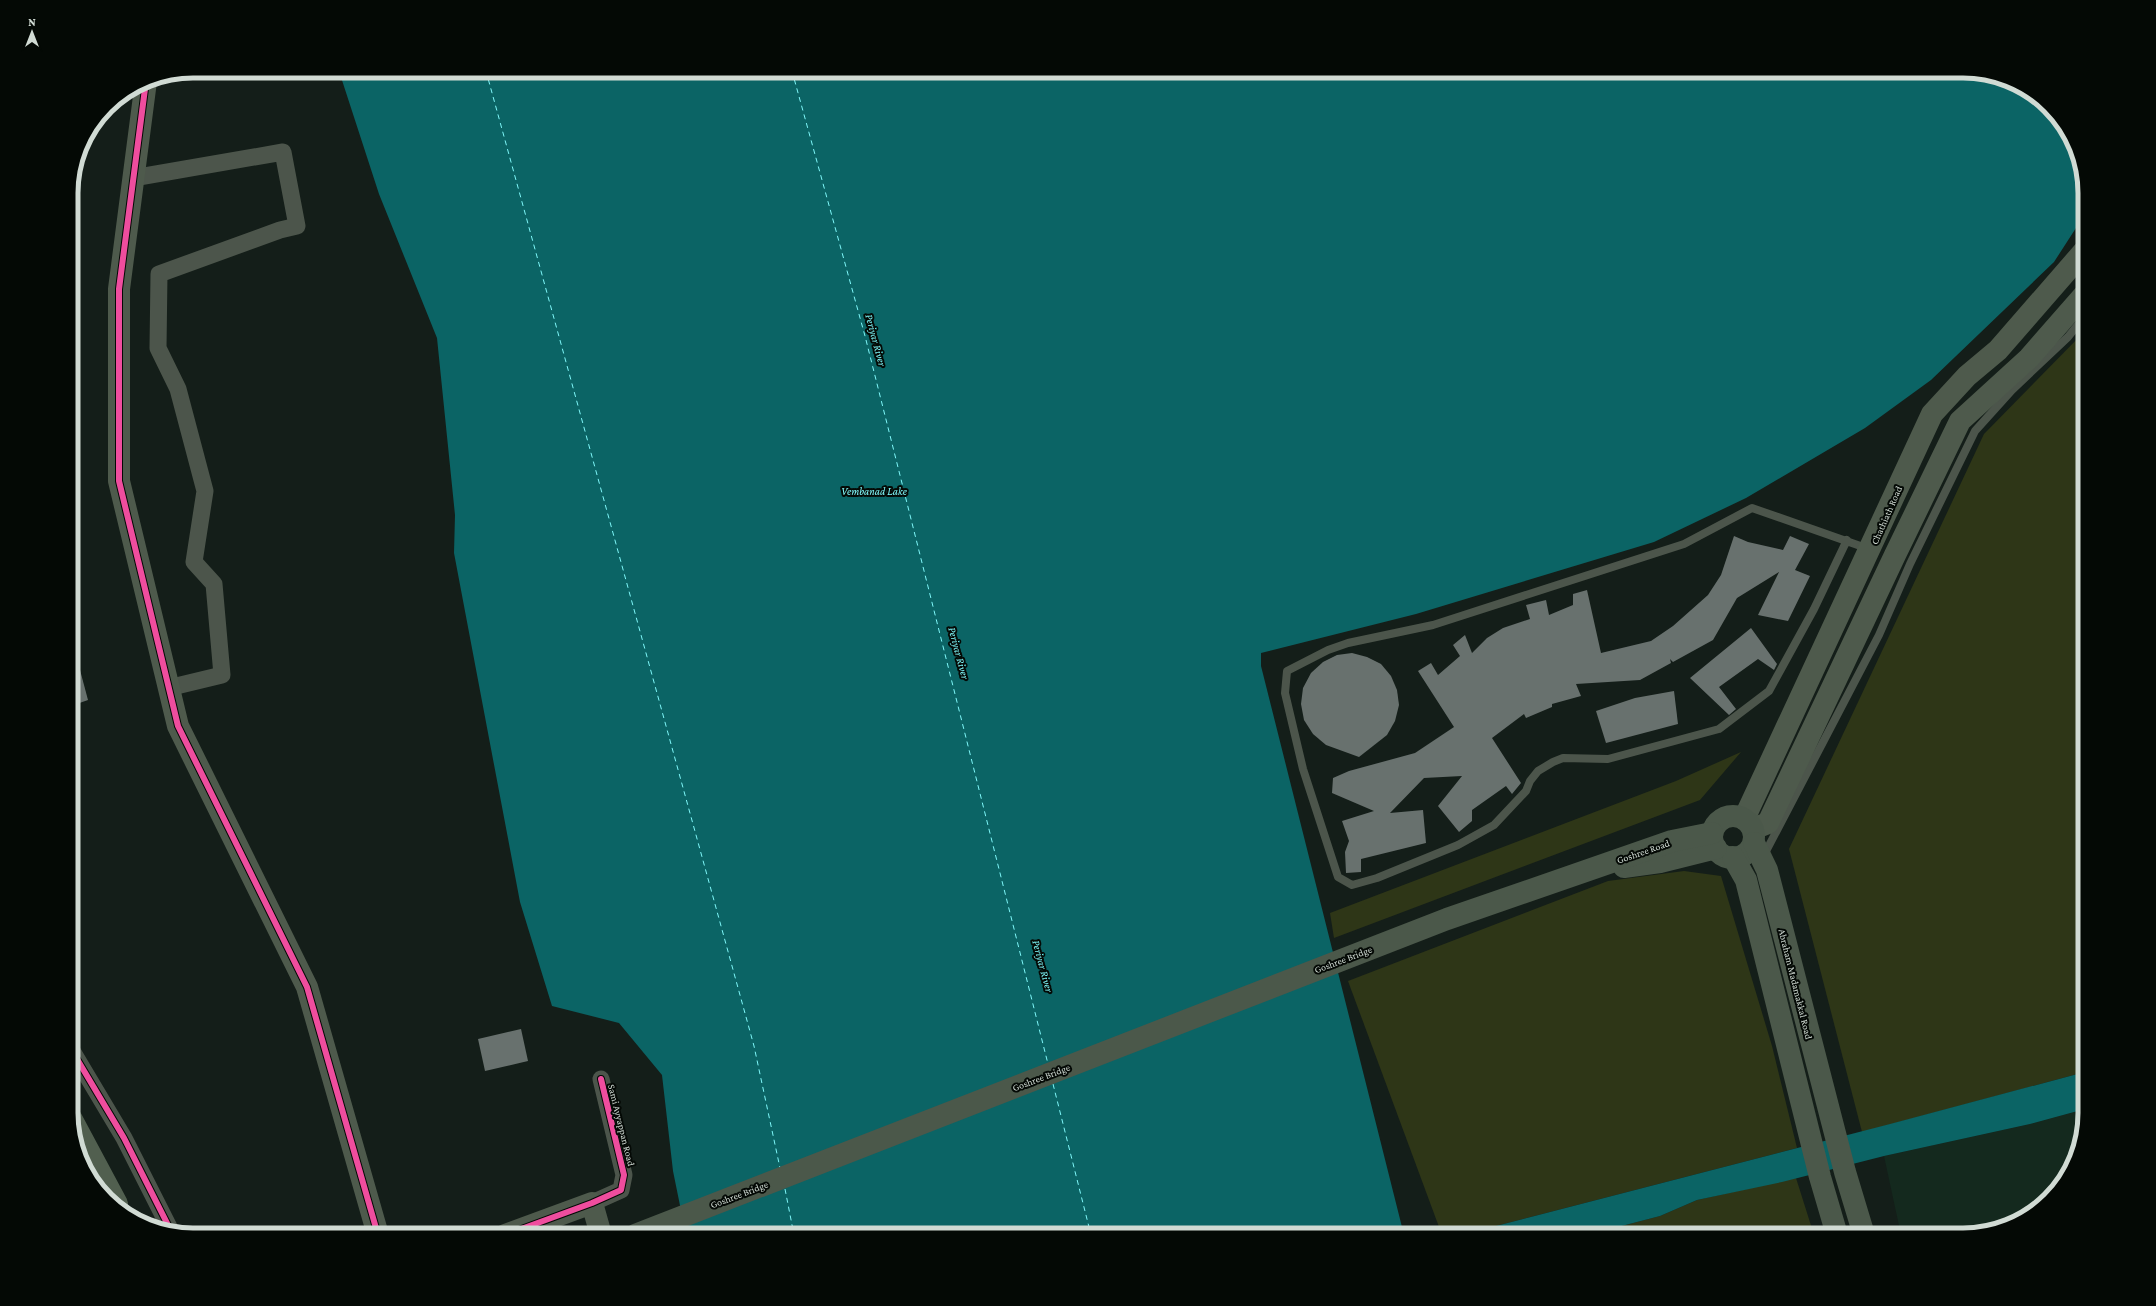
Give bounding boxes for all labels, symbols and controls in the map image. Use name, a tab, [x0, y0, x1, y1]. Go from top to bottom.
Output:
north arrow	[12, 12, 52, 52]
text: N	[28, 16, 36, 28]
water label: Periyar River	[862, 313, 889, 369]
street label: Chathiath Road	[1869, 484, 1905, 546]
water label: Vembanad Lake	[841, 485, 908, 497]
water label: Periyar River	[945, 626, 972, 682]
street label: Goshree Road	[1615, 837, 1672, 866]
street label: Abraham Madamakkal Road	[1777, 928, 1815, 1041]
water label: Periyar River	[1029, 939, 1056, 995]
street label: Goshree Bridge	[1313, 943, 1374, 975]
street label: Goshree Bridge	[1011, 1061, 1072, 1093]
street label: Sami Ayyappan Road	[606, 1083, 637, 1168]
street label: Goshree Bridge	[709, 1178, 770, 1210]

